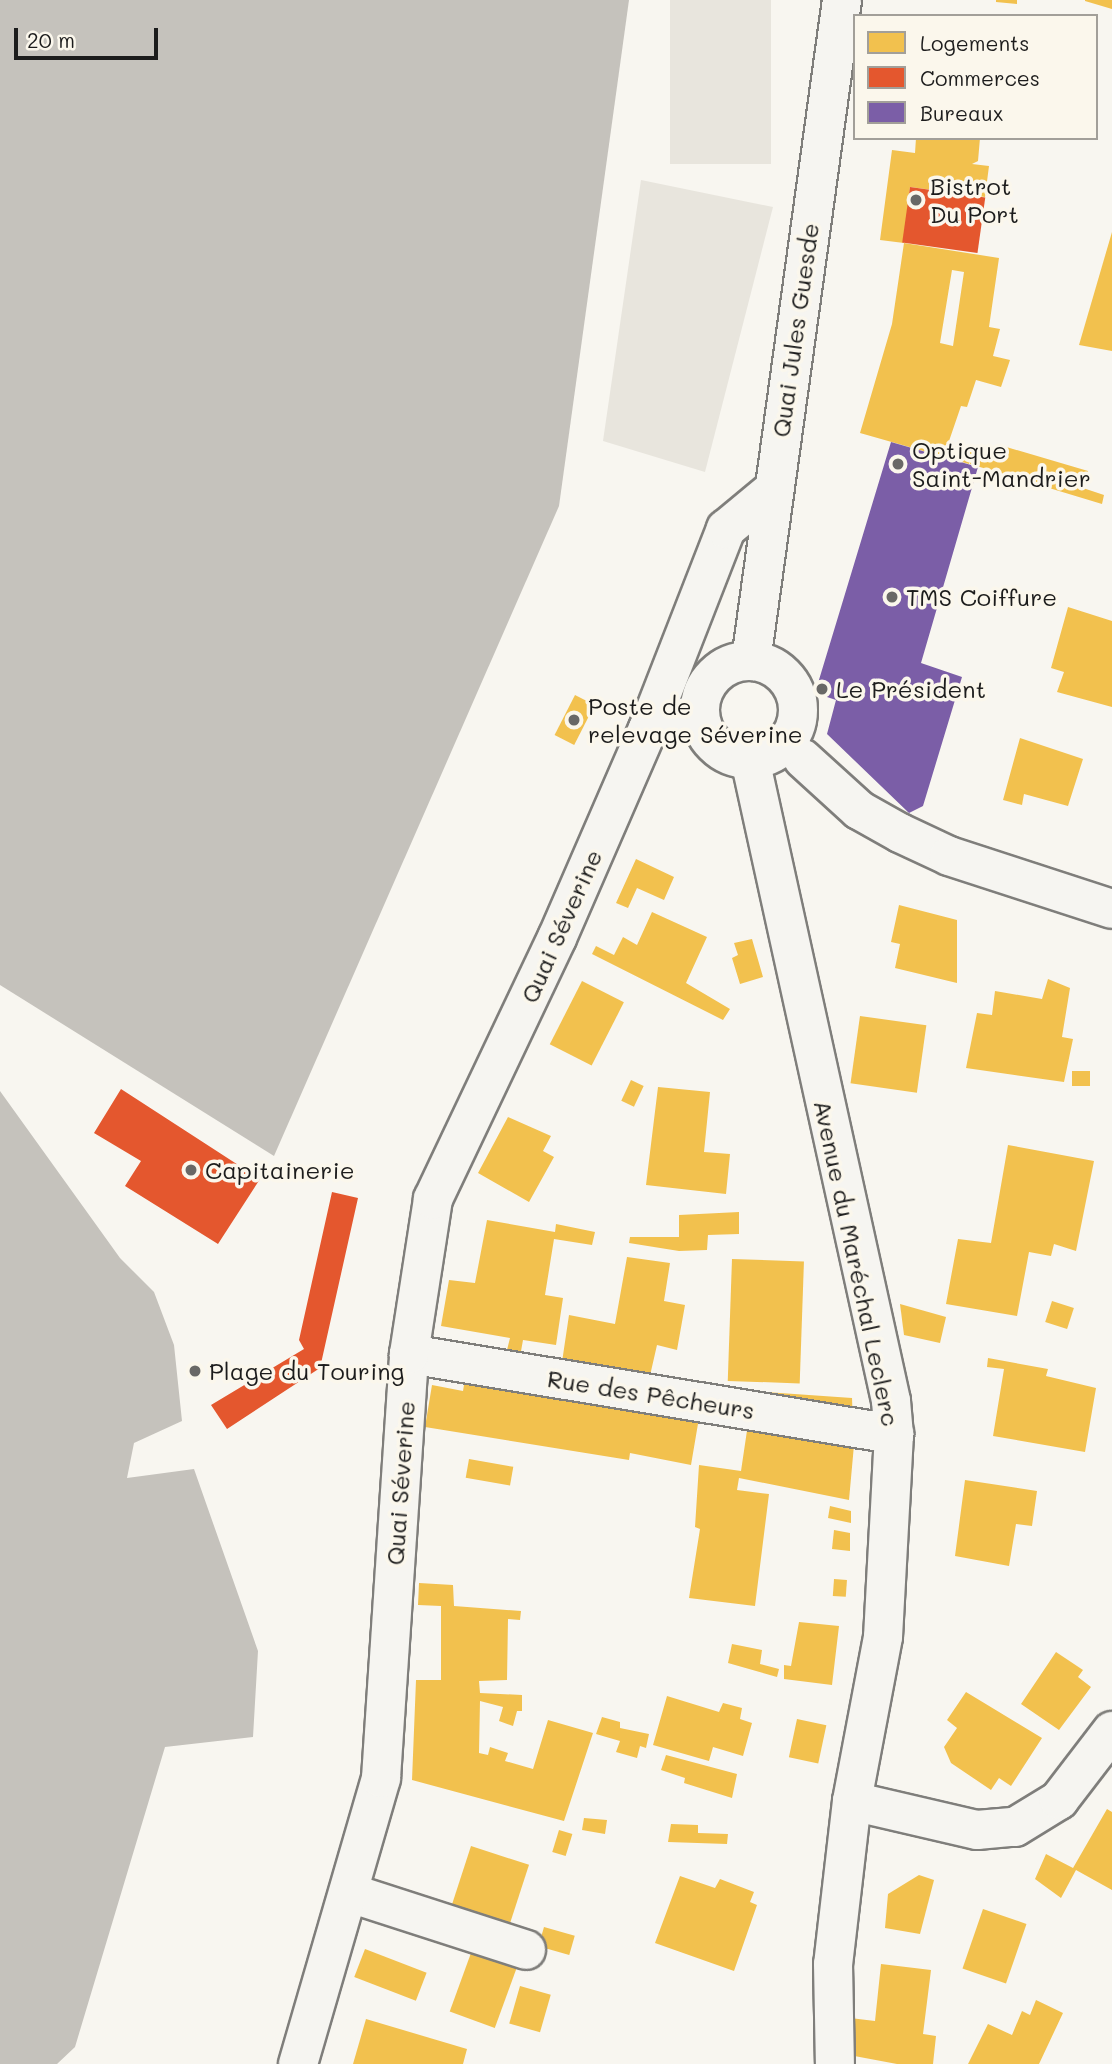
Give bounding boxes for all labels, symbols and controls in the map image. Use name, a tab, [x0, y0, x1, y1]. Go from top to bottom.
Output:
scale bar	[18, 14, 161, 58]
legend	[853, 14, 1098, 140]
text: 20 m	[27, 26, 75, 53]
text: Logements	[920, 29, 1030, 56]
text: Commerces	[920, 64, 1040, 91]
text: Bureaux	[920, 99, 1003, 126]
place label: Bistrot Du Port	[930, 172, 1019, 228]
marker: Bistrot Du Port	[908, 192, 924, 208]
street label: Quai Jules Guesde	[766, 221, 824, 439]
place label: Optique Saint-Mandrier	[912, 436, 1091, 492]
marker: Optique Saint-Mandrier	[890, 456, 906, 472]
place label: TMS Coiffure	[906, 583, 1057, 611]
marker: TMS Coiffure	[884, 589, 900, 605]
place label: Le Président	[836, 675, 986, 703]
marker: Le Président	[814, 681, 830, 697]
place label: Poste de relevage Séverine	[588, 692, 803, 748]
marker: Poste de relevage Séverine	[566, 712, 582, 728]
street label: Quai Séverine	[514, 845, 608, 1007]
street label: Avenue du Maréchal Leclerc	[808, 1097, 906, 1429]
place label: Capitainerie	[205, 1156, 354, 1184]
marker: Capitainerie	[183, 1162, 199, 1178]
place label: Plage du Touring	[209, 1357, 404, 1385]
marker: Plage du Touring	[187, 1363, 203, 1379]
street label: Rue des Pêcheurs	[545, 1363, 757, 1425]
street label: Quai Séverine	[380, 1400, 420, 1566]

